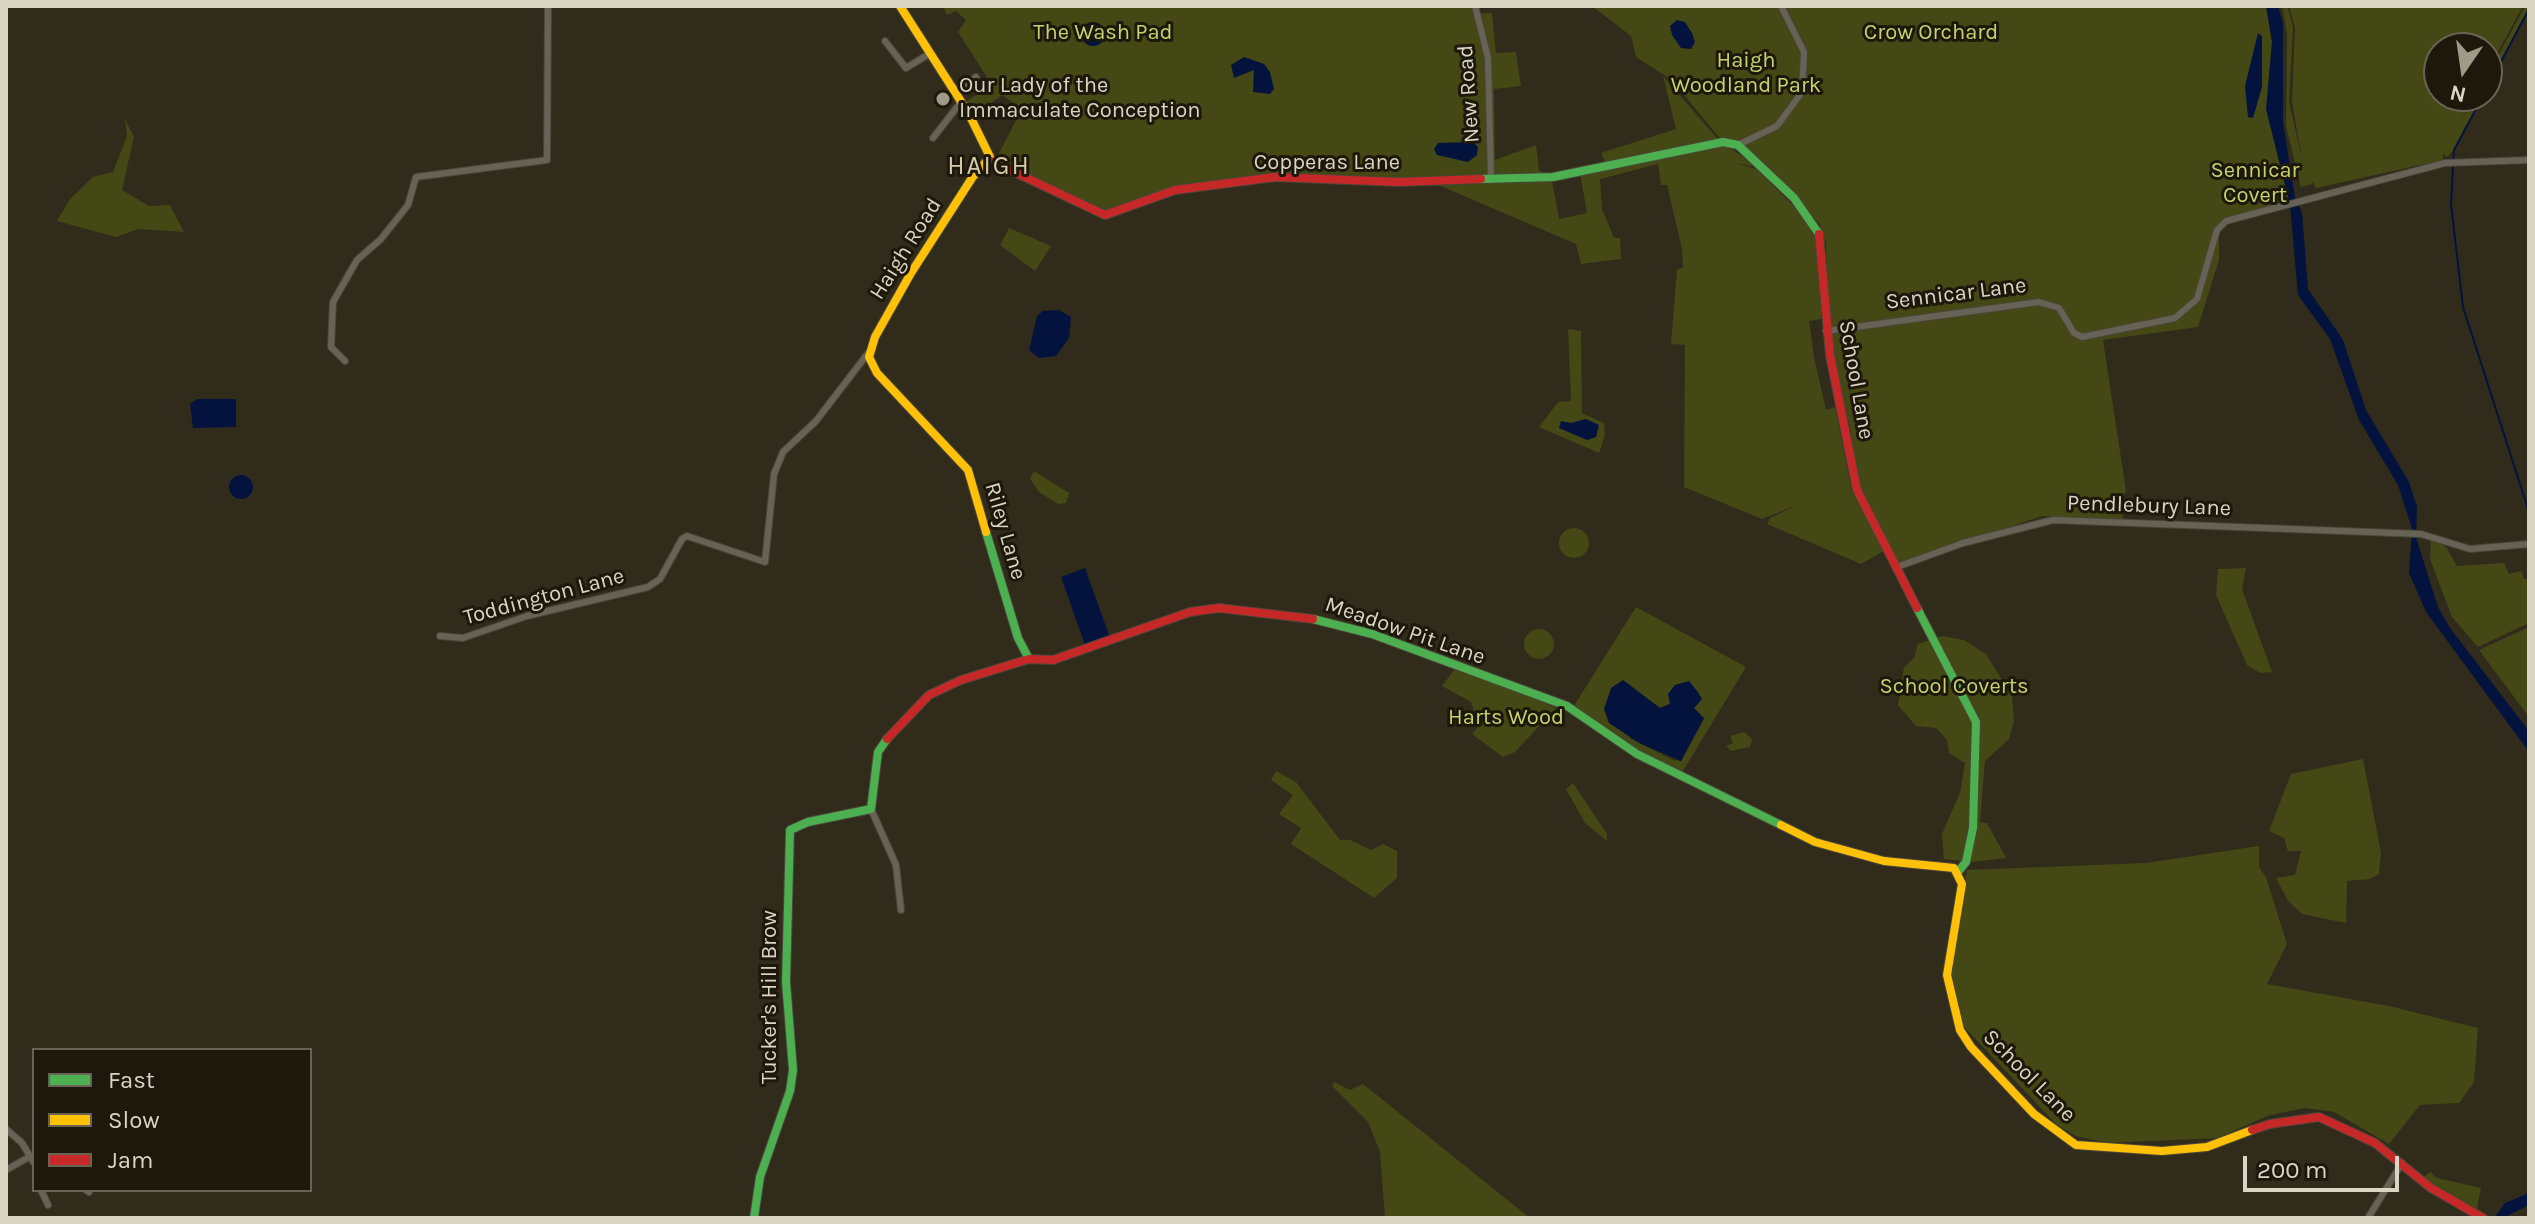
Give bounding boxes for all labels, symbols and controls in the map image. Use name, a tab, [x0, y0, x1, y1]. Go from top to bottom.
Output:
park label: The Wash Pad	[1033, 20, 1173, 46]
park label: Crow Orchard	[1864, 20, 1998, 46]
north arrow	[2423, 32, 2503, 112]
street label: New Road	[1452, 44, 1486, 144]
park label: Haigh Woodland Park	[1671, 48, 1821, 100]
place label: Our Lady of the Immaculate Conception	[959, 73, 1201, 124]
text: N	[2447, 79, 2469, 108]
marker: Our Lady of the Immaculate Conception	[934, 90, 952, 108]
street label: Copperas Lane	[1254, 150, 1400, 176]
district label: HAIGH	[947, 151, 1031, 183]
park label: Sennicar Covert	[2210, 158, 2300, 210]
street label: Haigh Road	[864, 193, 948, 305]
street label: Sennicar Lane	[1884, 272, 2028, 316]
street label: School Lane	[1833, 318, 1879, 442]
street label: Riley Lane	[979, 479, 1031, 583]
street label: Pendlebury Lane	[2067, 490, 2231, 522]
street label: Toddington Lane	[461, 563, 627, 631]
street label: Meadow Pit Lane	[1322, 591, 1488, 671]
park label: School Coverts	[1879, 674, 2029, 700]
park label: Harts Wood	[1448, 705, 1564, 731]
street label: Tucker's Hill Brow	[757, 910, 783, 1084]
street label: School Lane	[1977, 1024, 2081, 1128]
legend	[32, 1048, 312, 1192]
text: Fast	[108, 1066, 155, 1094]
text: Slow	[108, 1106, 160, 1134]
scale bar	[2247, 1140, 2403, 1190]
text: Jam	[108, 1146, 153, 1174]
text: 200 m	[2257, 1156, 2328, 1184]

